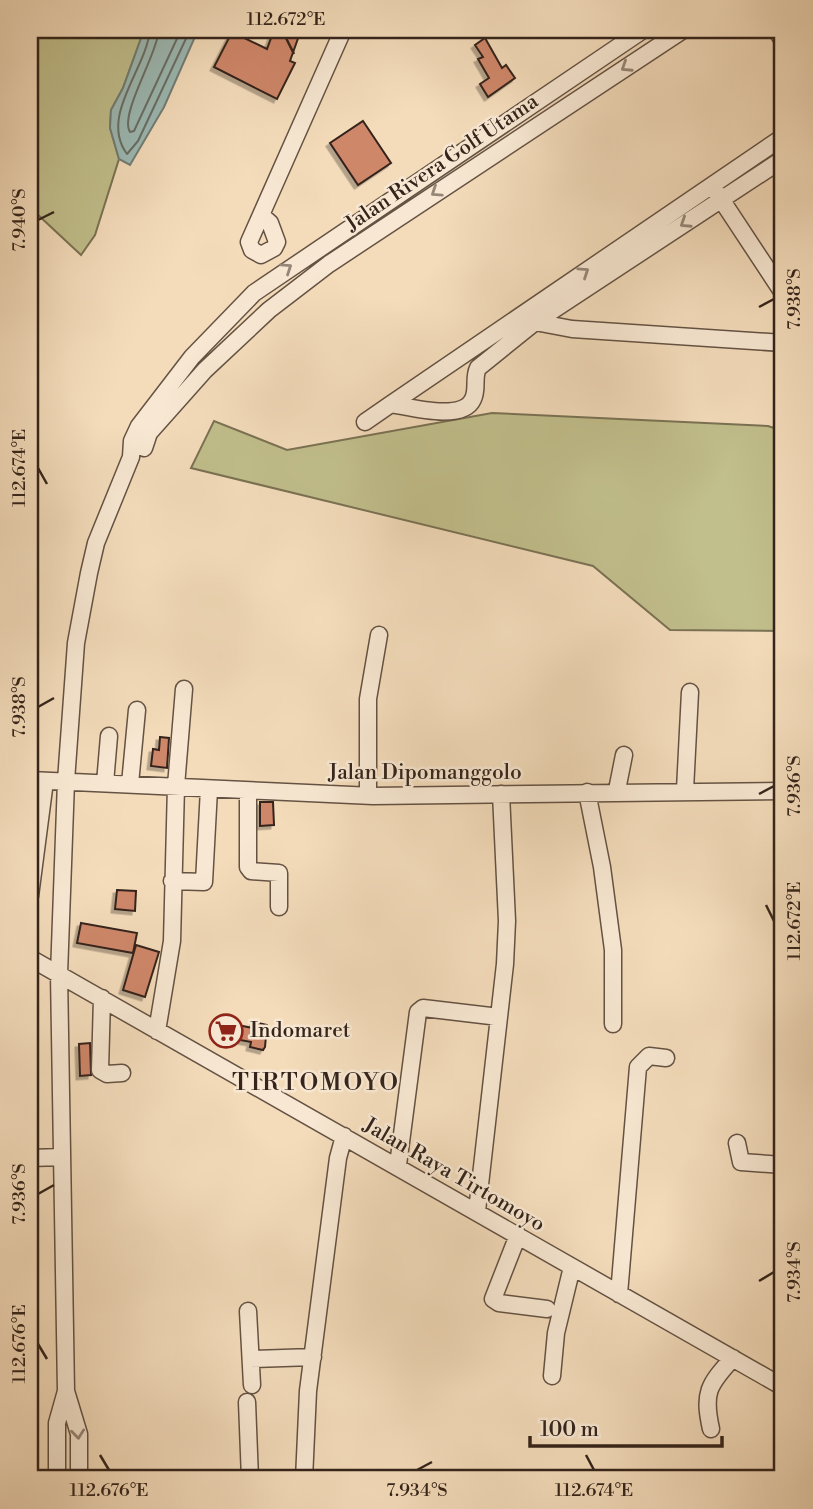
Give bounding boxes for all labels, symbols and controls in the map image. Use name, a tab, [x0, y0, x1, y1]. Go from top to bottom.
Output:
text: 112.672°E	[247, 8, 325, 31]
one-way arrow	[620, 59, 633, 72]
street label: Jalan Rivera Golf Utama	[340, 88, 544, 238]
one-way arrow	[431, 184, 444, 196]
text: 7.940°S	[8, 189, 31, 251]
one-way arrow	[680, 215, 693, 228]
one-way arrow	[279, 264, 292, 276]
one-way arrow	[576, 267, 589, 280]
text: 7.938°S	[783, 268, 806, 330]
text: 112.674°E	[8, 429, 31, 507]
text: 7.938°S	[8, 676, 31, 738]
text: 7.936°S	[783, 755, 806, 817]
street label: Jalan Dipomanggolo	[327, 760, 522, 786]
text: 112.672°E	[783, 882, 806, 960]
supermarket icon: Indomaret	[207, 1012, 245, 1050]
place label: Indomaret	[250, 1018, 351, 1044]
district label: TIRTOMOYO	[232, 1068, 400, 1098]
street label: Jalan Raya Tirtomoyo	[358, 1112, 549, 1238]
text: 7.936°S	[8, 1163, 31, 1225]
text: 7.934°S	[783, 1241, 806, 1303]
text: 112.676°E	[8, 1304, 31, 1384]
scale bar	[530, 1404, 722, 1448]
text: 100 m	[540, 1417, 599, 1443]
one-way arrow	[70, 1429, 85, 1440]
text: 112.676°E	[69, 1479, 149, 1502]
text: 7.934°S	[386, 1479, 448, 1502]
text: 112.674°E	[555, 1479, 633, 1502]

